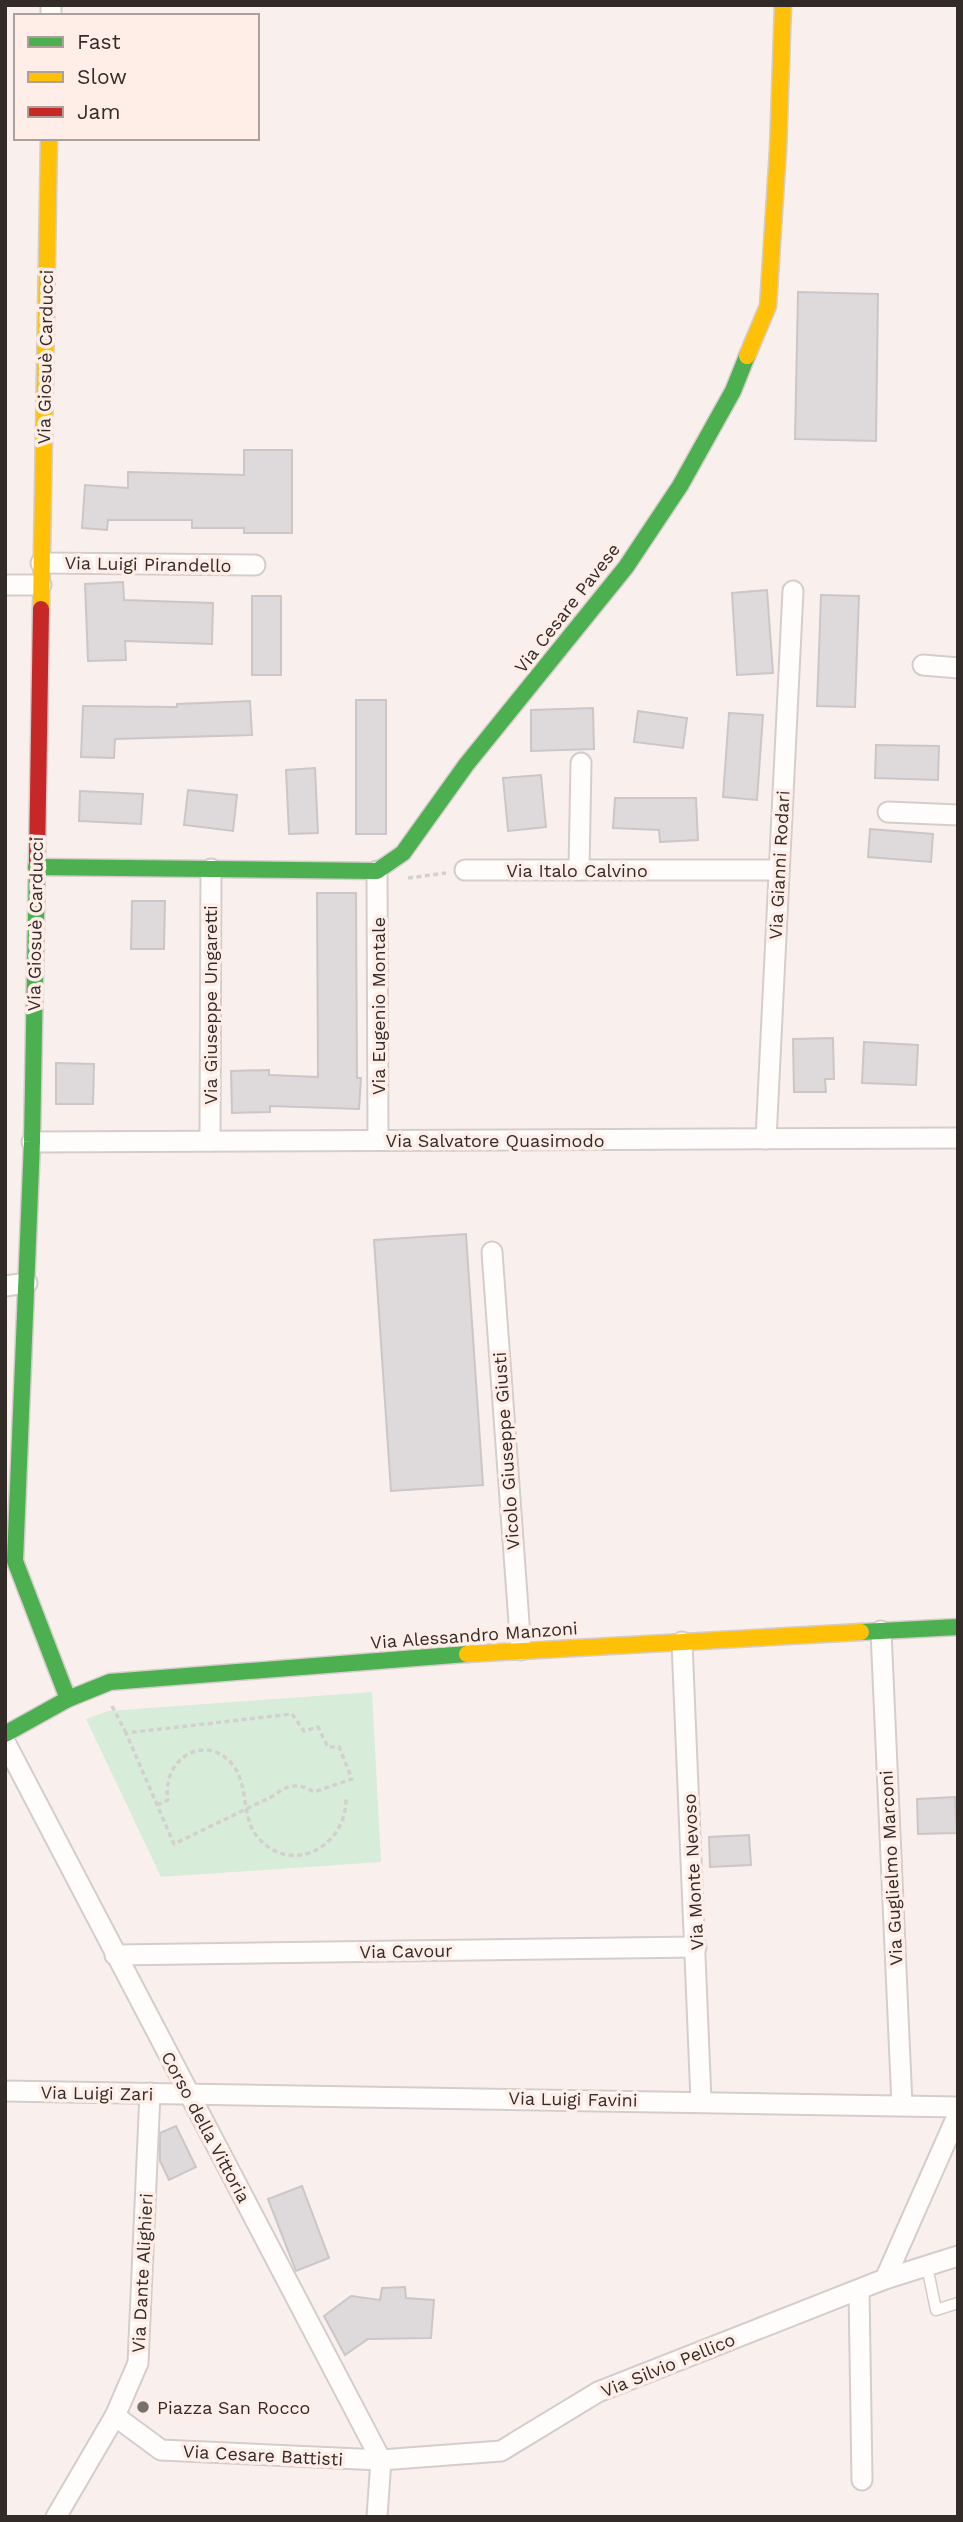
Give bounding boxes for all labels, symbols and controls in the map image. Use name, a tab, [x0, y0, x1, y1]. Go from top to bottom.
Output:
legend	[14, 14, 259, 140]
text: Fast	[77, 29, 121, 54]
text: Slow	[77, 64, 127, 89]
text: Jam	[77, 99, 120, 124]
street label: Via Giosuè Carducci	[33, 269, 57, 445]
street label: Via Cesare Pavese	[510, 539, 624, 677]
street label: Via Luigi Pirandello	[64, 552, 232, 576]
street label: Via Gianni Rodari	[765, 790, 793, 940]
street label: Via Giosuè Carducci	[23, 836, 47, 1012]
street label: Via Italo Calvino	[506, 860, 648, 881]
street label: Via Giuseppe Ungaretti	[200, 905, 221, 1105]
street label: Via Eugenio Montale	[368, 917, 389, 1095]
street label: Via Salvatore Quasimodo	[385, 1130, 605, 1151]
street label: Vicolo Giuseppe Giusti	[489, 1351, 523, 1551]
street label: Via Alessandro Manzoni	[370, 1617, 578, 1653]
street label: Via Guglielmo Marconi	[875, 1770, 907, 1966]
street label: Via Monte Nevoso	[678, 1793, 708, 1951]
street label: Via Cavour	[359, 1940, 453, 1962]
street label: Corso della Vittoria	[157, 2048, 255, 2206]
street label: Via Luigi Zari	[40, 2082, 154, 2104]
street label: Via Luigi Favini	[508, 2087, 638, 2111]
street label: Via Dante Alighieri	[127, 2193, 157, 2353]
street label: Via Silvio Pellico	[598, 2329, 738, 2401]
place label: Piazza San Rocco	[157, 2397, 310, 2418]
marker: Piazza San Rocco	[135, 2399, 151, 2415]
street label: Via Cesare Battisti	[182, 2440, 344, 2470]

